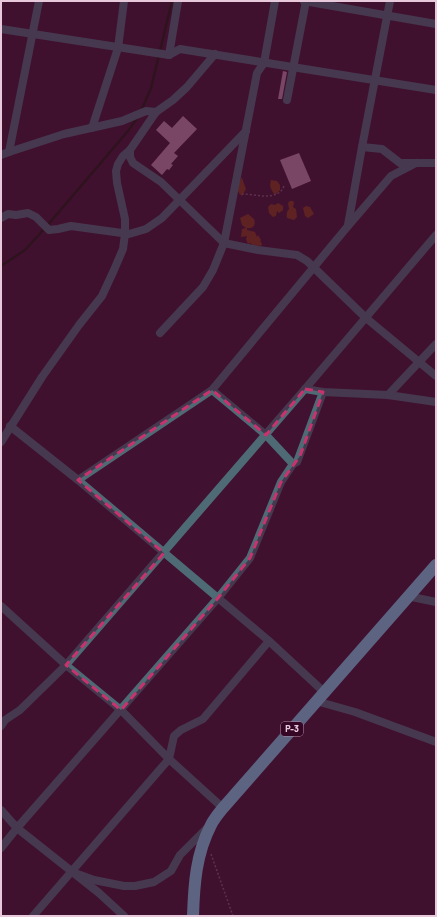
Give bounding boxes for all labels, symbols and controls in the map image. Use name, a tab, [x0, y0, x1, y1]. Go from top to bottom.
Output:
road number: P-3	[281, 722, 303, 736]

